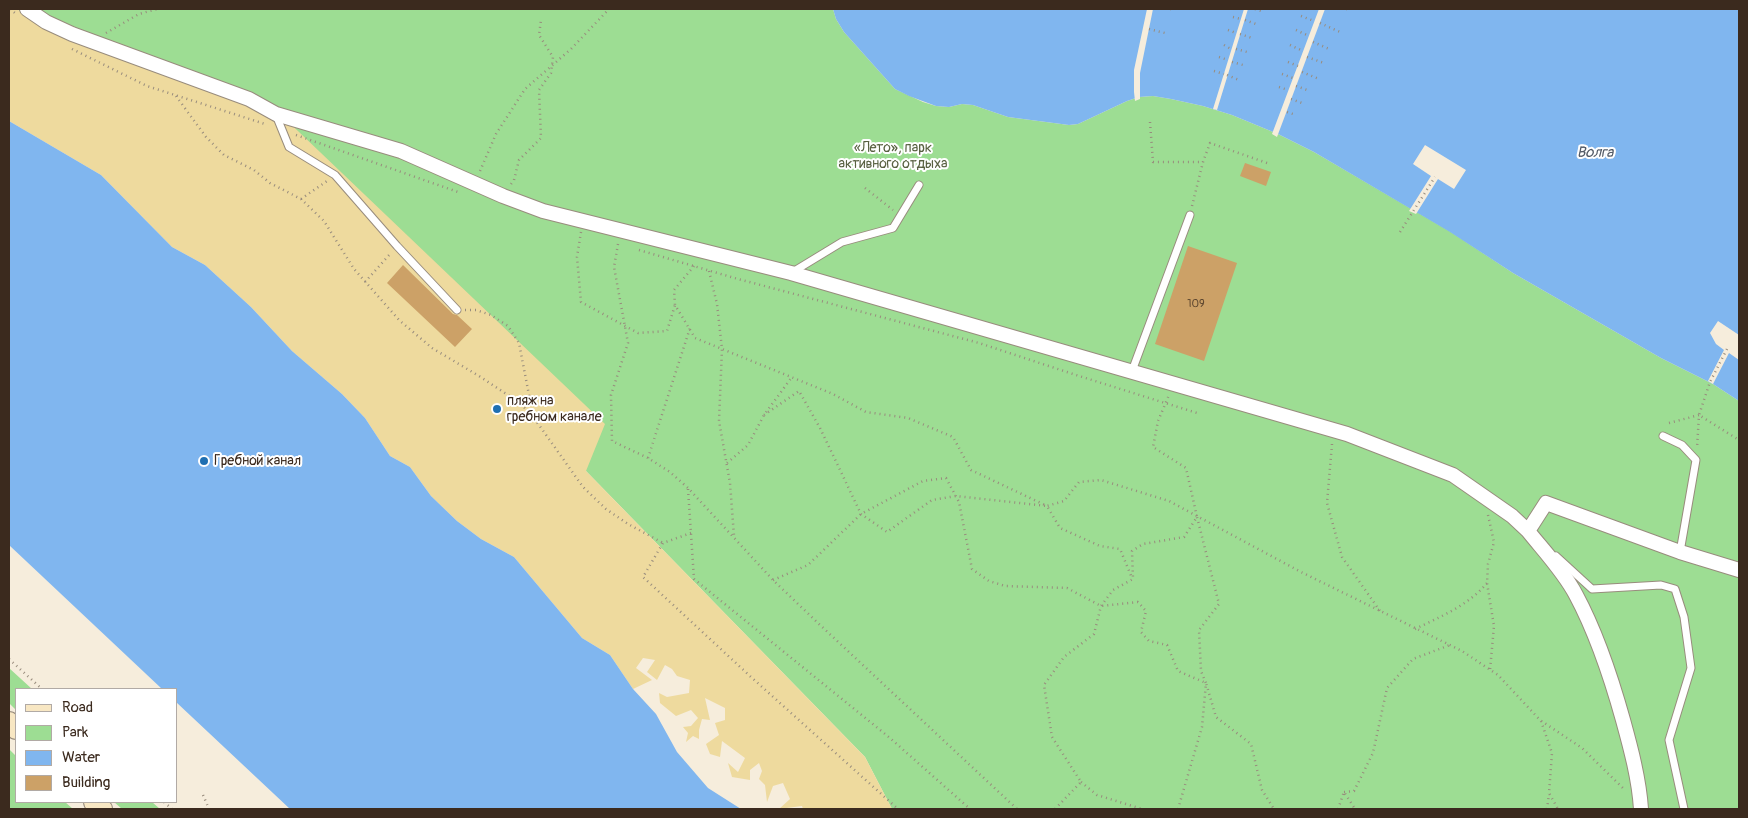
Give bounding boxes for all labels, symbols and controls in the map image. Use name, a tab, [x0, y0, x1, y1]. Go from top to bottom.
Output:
park label: «Лето», парк активного отдыха	[838, 140, 948, 172]
water label: Волга	[1577, 144, 1613, 162]
house number: 109	[1187, 297, 1205, 311]
place label: пляж на гребном канале	[507, 393, 602, 426]
marker: пляж на гребном канале	[491, 403, 503, 415]
place label: Гребной канал	[214, 453, 301, 469]
marker: Гребной канал	[198, 455, 210, 467]
legend	[15, 688, 178, 803]
text: Road	[62, 698, 93, 717]
text: Park	[62, 723, 88, 742]
text: Water	[62, 748, 100, 767]
text: Building	[62, 773, 110, 792]

